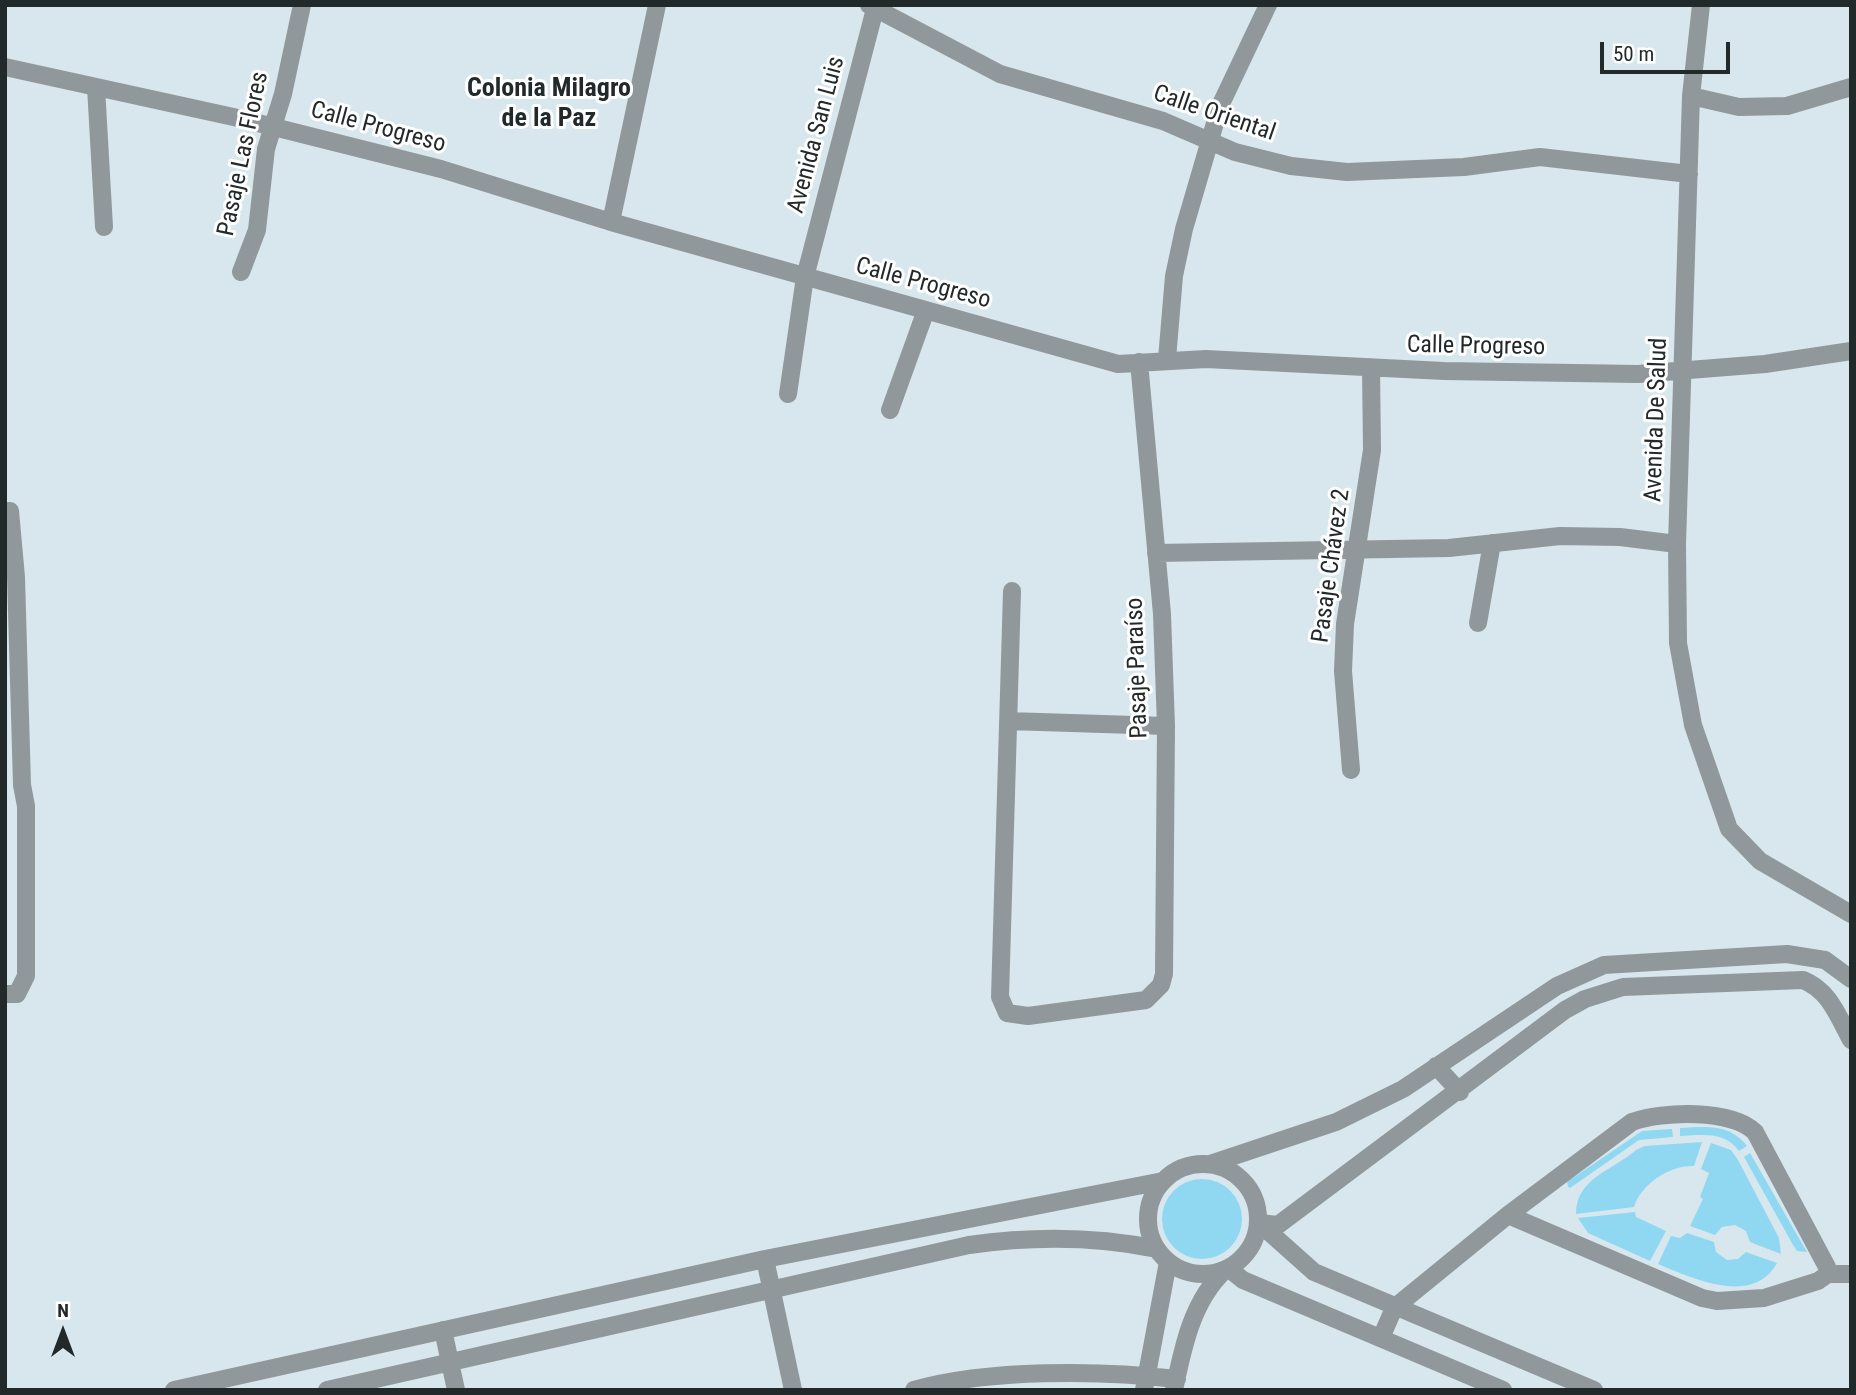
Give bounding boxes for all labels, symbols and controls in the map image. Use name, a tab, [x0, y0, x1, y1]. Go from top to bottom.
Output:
scale bar	[1604, 28, 1734, 72]
text: 50 m	[1613, 42, 1654, 66]
street label: Avenida San Luis	[782, 54, 852, 216]
street label: Pasaje Las Flores	[213, 69, 275, 239]
district label: Colonia Milagro de la Paz	[467, 73, 631, 134]
street label: Calle Oriental	[1149, 80, 1279, 148]
street label: Calle Progreso	[307, 96, 449, 160]
street label: Calle Progreso	[852, 252, 994, 316]
street label: Calle Progreso	[1407, 331, 1545, 363]
street label: Avenida De Salud	[1640, 338, 1674, 502]
street label: Pasaje Chávez 2	[1307, 487, 1357, 645]
street label: Pasaje Paraíso	[1121, 597, 1155, 739]
north arrow	[28, 1297, 98, 1367]
text: N	[57, 1299, 69, 1322]

